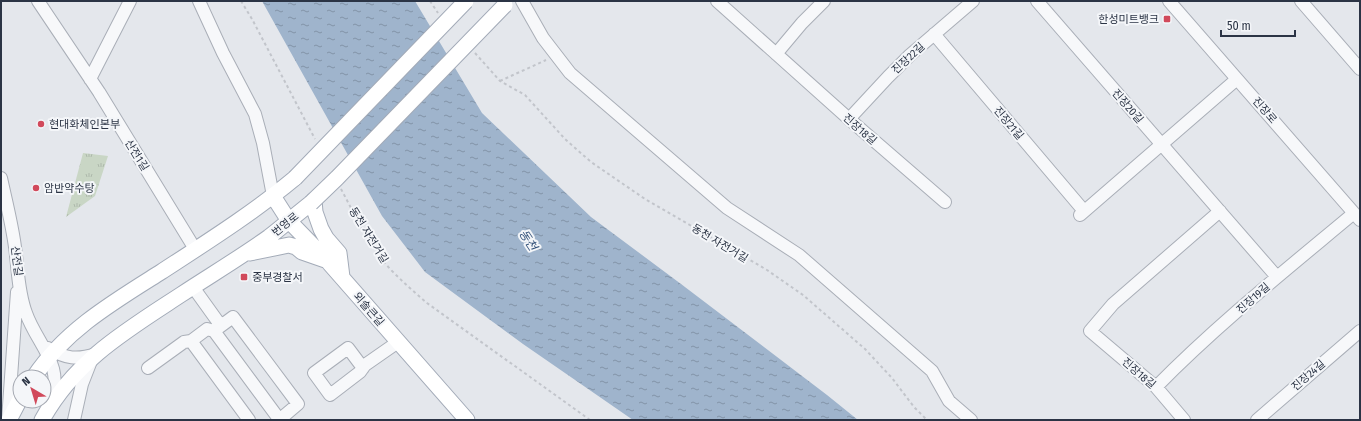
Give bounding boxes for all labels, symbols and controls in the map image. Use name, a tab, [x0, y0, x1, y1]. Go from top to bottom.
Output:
scale bar	[1221, 12, 1295, 38]
place label: 한성미트뱅크	[1098, 13, 1159, 26]
marker: 한성미트뱅크	[1162, 14, 1172, 24]
text: 50 m	[1227, 19, 1251, 33]
street label: 진장22길	[889, 40, 927, 77]
street label: 진장20길	[1109, 87, 1146, 126]
street label: 진장로	[1250, 95, 1279, 126]
street label: 진장21길	[991, 104, 1026, 143]
street label: 진장18길	[840, 111, 879, 147]
place label: 현대화체인본부	[49, 118, 120, 131]
marker: 현대화체인본부	[36, 119, 46, 129]
street label: 산전1길	[122, 137, 151, 173]
place label: 암반약수탕	[44, 182, 95, 195]
marker: 암반약수탕	[31, 183, 41, 193]
street label: 동천 자전거길	[346, 205, 391, 266]
street label: 번영로	[269, 210, 301, 239]
street label: 동천 자전거길	[689, 222, 750, 265]
water label: 동천	[516, 227, 541, 255]
street label: 산전길	[8, 245, 25, 277]
place label: 중부경찰서	[252, 271, 303, 284]
marker: 중부경찰서	[239, 272, 249, 282]
street label: 진장19길	[1234, 280, 1273, 316]
street label: 외솔큰길	[350, 290, 387, 329]
street label: 진장18길	[1119, 355, 1158, 391]
street label: 진장24길	[1289, 357, 1328, 394]
north arrow	[12, 369, 52, 409]
text: N	[20, 374, 33, 389]

